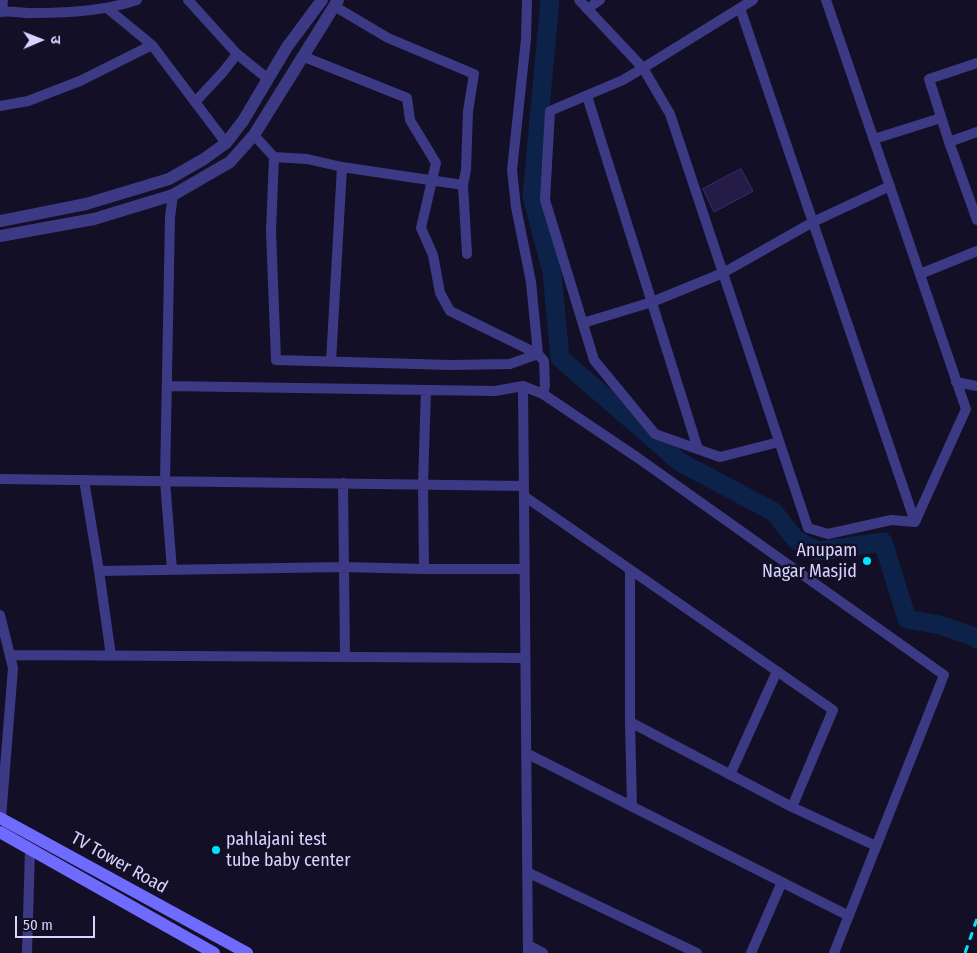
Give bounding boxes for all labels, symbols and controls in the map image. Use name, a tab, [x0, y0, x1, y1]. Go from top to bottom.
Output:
north arrow	[15, 15, 65, 65]
text: उ	[47, 35, 64, 44]
place label: Anupam Nagar Masjid	[762, 540, 857, 582]
marker: Anupam Nagar Masjid	[861, 555, 873, 567]
street label: TV Tower Road	[67, 828, 171, 898]
place label: pahlajani test tube baby center	[226, 829, 351, 872]
marker: pahlajani test tube baby center	[210, 844, 222, 856]
scale bar	[18, 906, 98, 938]
text: 50 m	[23, 916, 53, 934]

